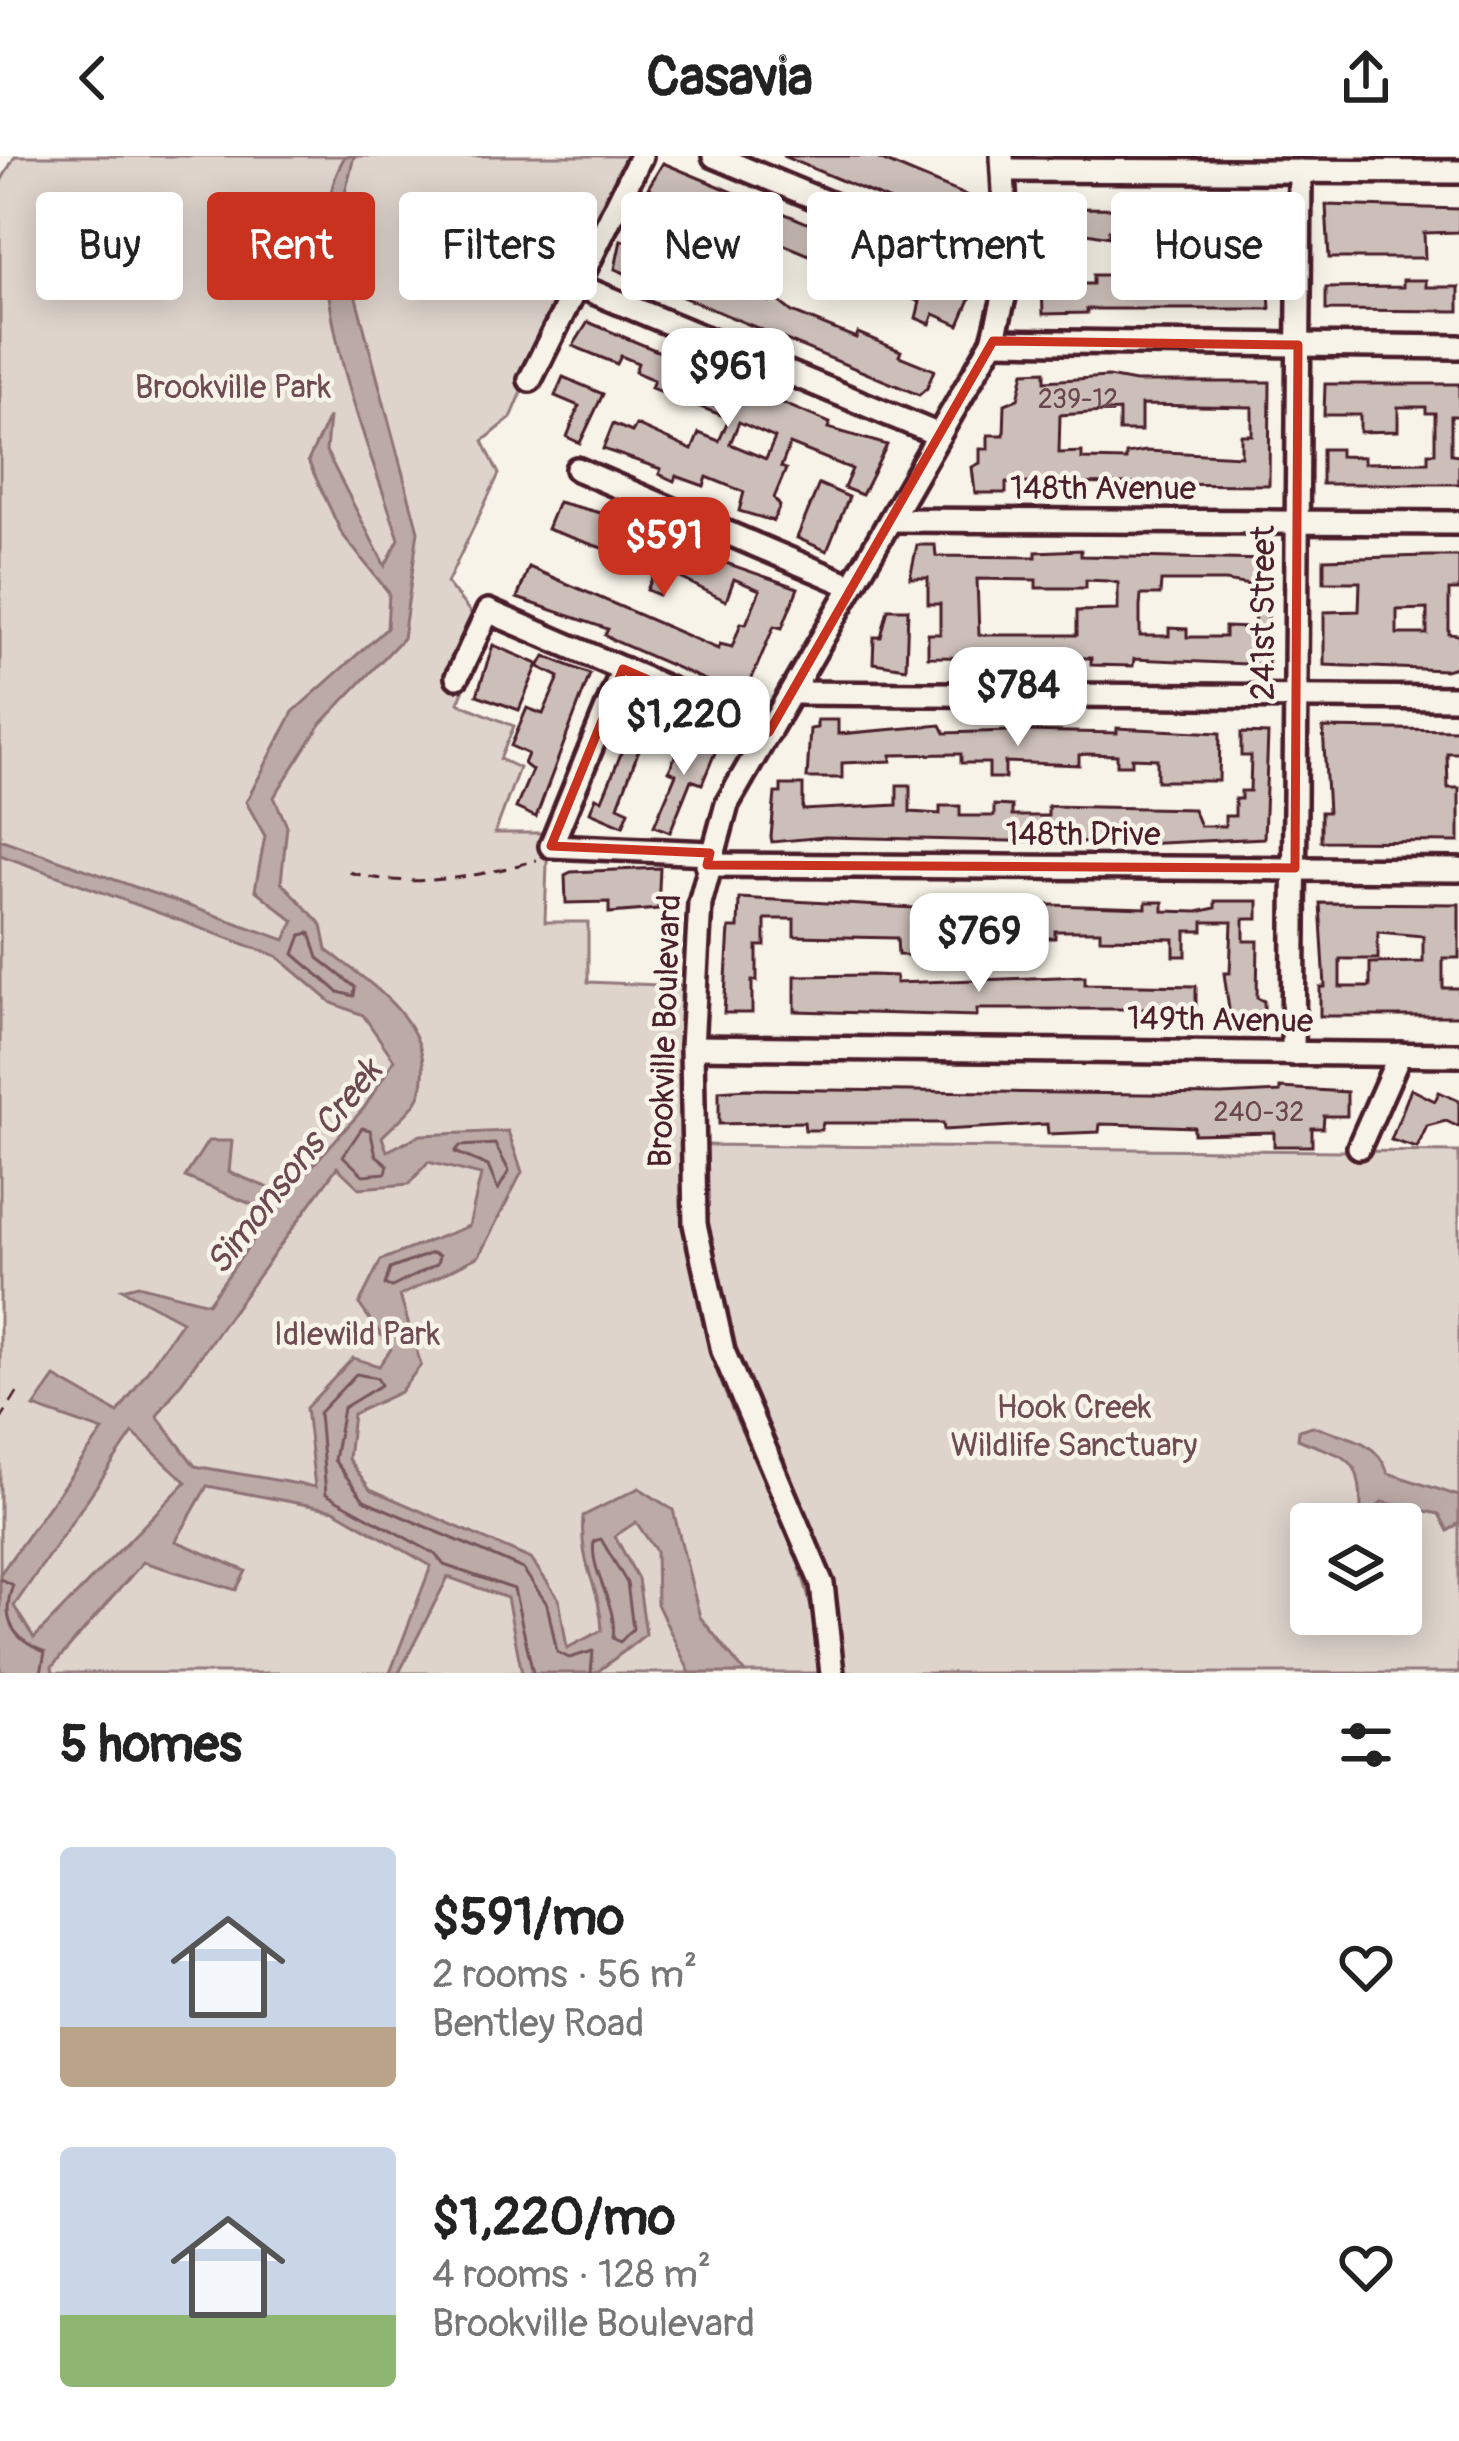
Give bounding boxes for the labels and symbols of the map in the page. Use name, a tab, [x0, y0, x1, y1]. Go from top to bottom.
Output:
pin: $961	[657, 328, 799, 430]
park label: Brookville Park	[135, 367, 332, 408]
house number: 239-12	[1038, 383, 1118, 416]
street label: 148th Avenue	[1010, 468, 1196, 509]
pin: $591	[593, 497, 735, 599]
street label: 241st Street	[1243, 525, 1284, 701]
pin: $784	[947, 647, 1089, 749]
pin: $1,220	[586, 676, 782, 778]
street label: 148th Drive	[1005, 814, 1161, 855]
pin: $769	[908, 893, 1050, 995]
street label: Brookville Boulevard	[640, 894, 690, 1168]
street label: 149th Avenue	[1126, 998, 1314, 1042]
water label: Simonsons Creek	[196, 1048, 394, 1284]
house number: 240-32	[1214, 1096, 1304, 1129]
park label: Idlewild Park	[274, 1314, 441, 1355]
park label: Hook Creek Wildlife Sanctuary	[951, 1387, 1197, 1466]

